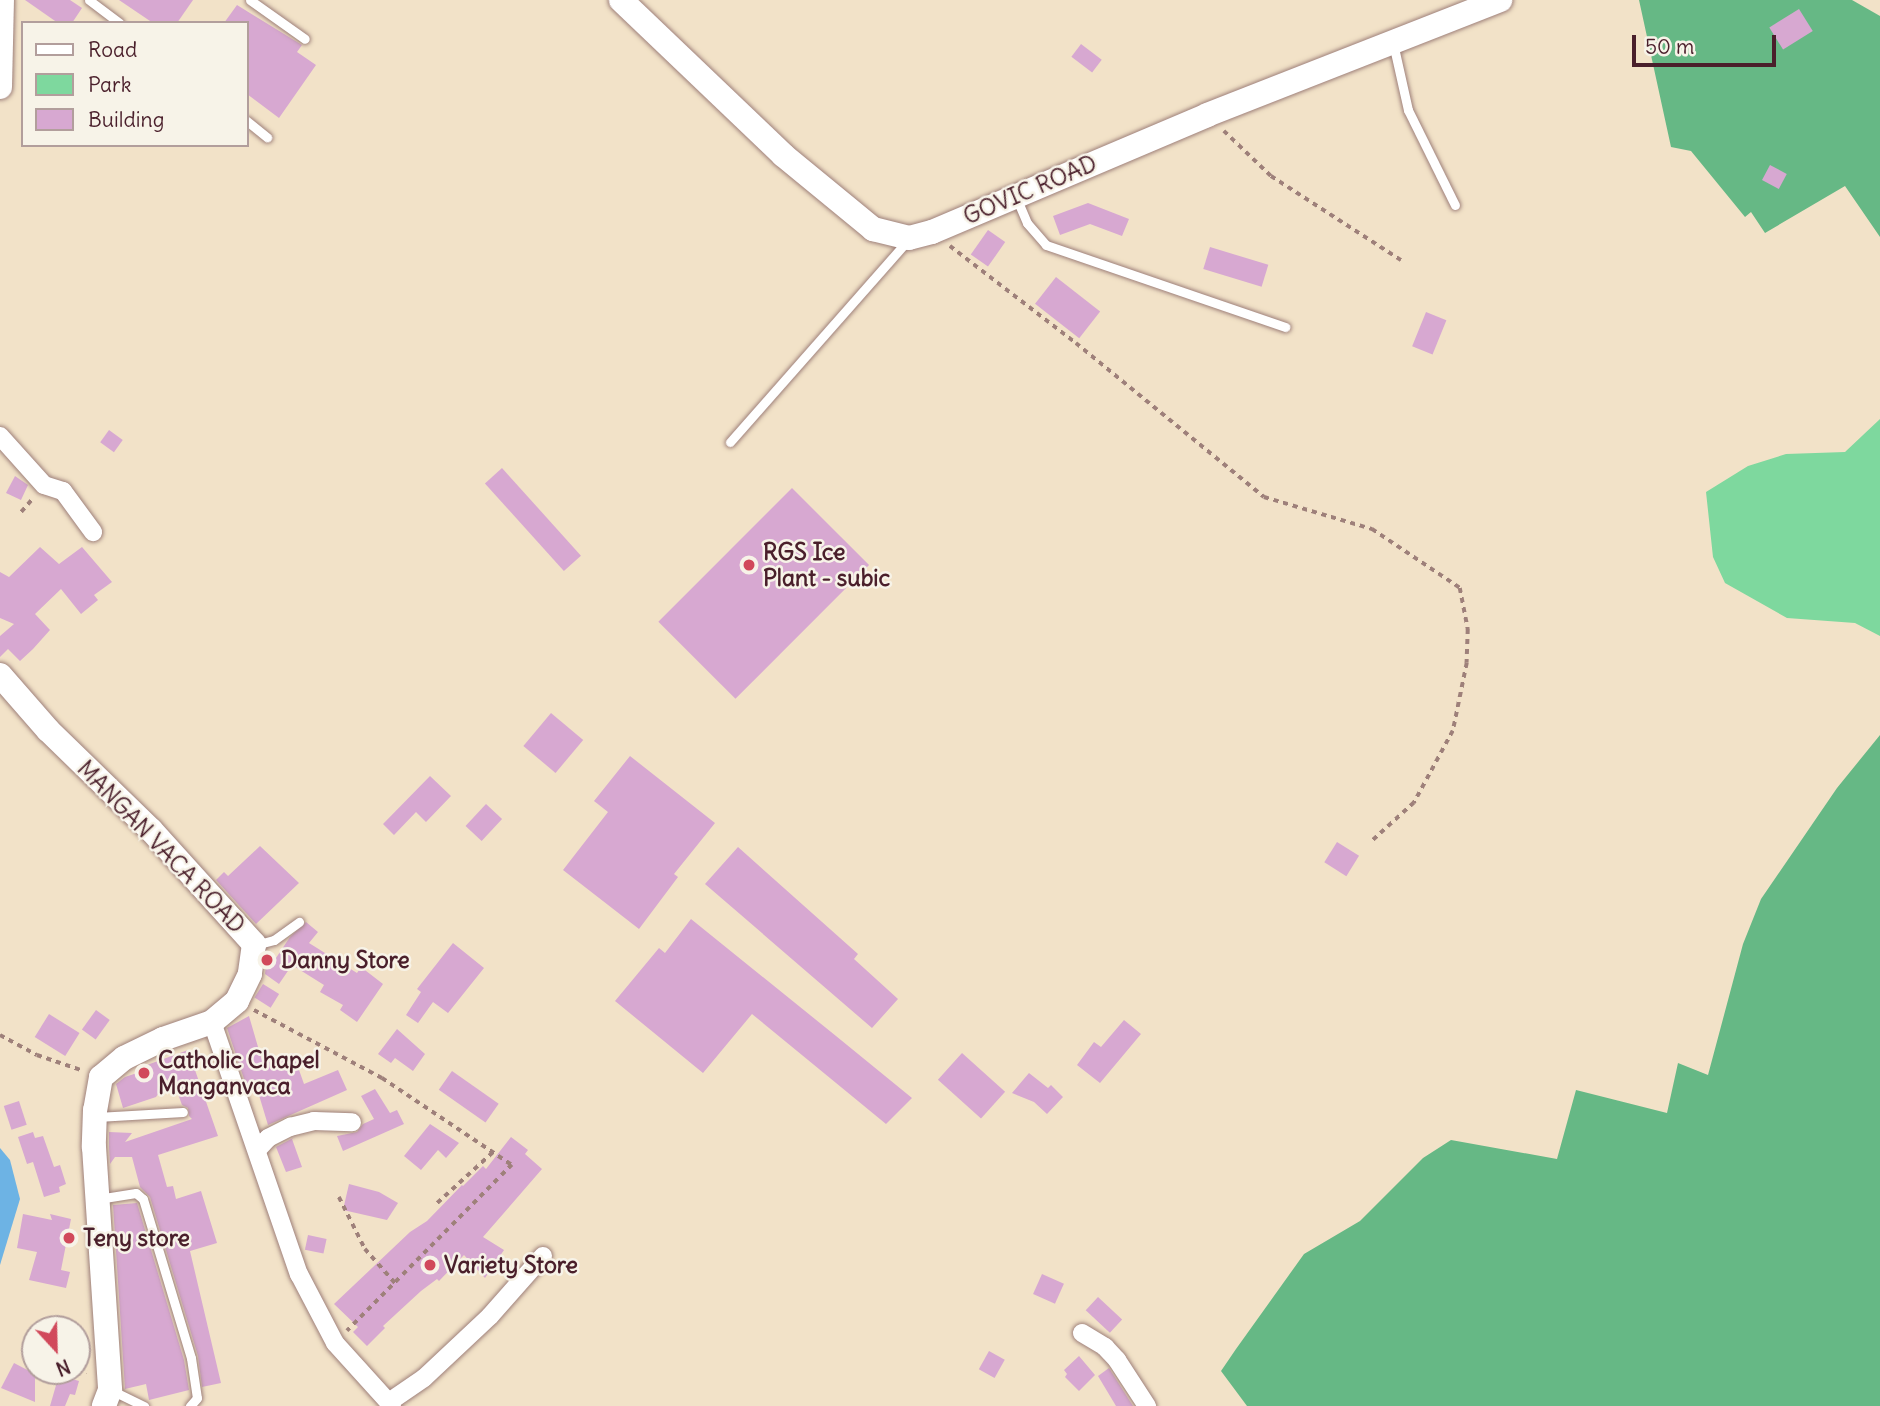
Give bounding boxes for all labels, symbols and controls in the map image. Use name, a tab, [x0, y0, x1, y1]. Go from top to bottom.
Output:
legend	[21, 21, 248, 147]
scale bar	[1635, 21, 1778, 65]
text: 50 m	[1645, 33, 1694, 60]
text: Road	[88, 36, 137, 63]
text: Park	[88, 71, 131, 98]
text: Building	[88, 106, 164, 133]
street label: GOVIC ROAD	[959, 150, 1101, 230]
place label: RGS Ice Plant - subic	[763, 538, 890, 592]
marker: RGS Ice Plant - subic	[741, 557, 757, 573]
street label: MANGAN VACA ROAD	[71, 755, 251, 939]
place label: Danny Store	[281, 946, 410, 974]
marker: Danny Store	[259, 952, 275, 968]
place label: Catholic Chapel Manganvaca	[158, 1046, 320, 1100]
marker: Catholic Chapel Manganvaca	[136, 1065, 152, 1081]
place label: Teny store	[83, 1224, 190, 1252]
marker: Teny store	[61, 1230, 77, 1246]
place label: Variety Store	[444, 1251, 578, 1279]
marker: Variety Store	[422, 1257, 438, 1273]
north arrow	[21, 1315, 91, 1385]
text: N	[53, 1354, 74, 1381]

